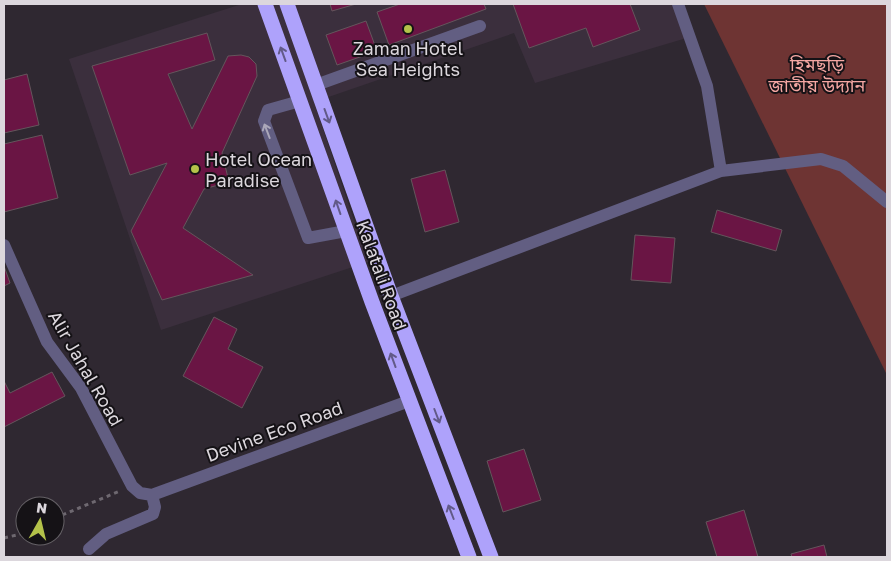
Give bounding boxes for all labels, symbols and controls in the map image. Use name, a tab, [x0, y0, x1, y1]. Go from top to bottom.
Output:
marker: Zaman Hotel Sea Heights	[402, 23, 414, 35]
place label: Zaman Hotel Sea Heights	[353, 37, 463, 80]
one-way arrow	[278, 47, 287, 62]
park label: হিমছড়ি জাতীয় উদ্যান	[768, 53, 867, 96]
one-way arrow	[323, 107, 332, 123]
one-way arrow	[262, 123, 271, 139]
place label: Hotel Ocean Paradise	[205, 148, 312, 191]
marker: Hotel Ocean Paradise	[189, 163, 201, 175]
one-way arrow	[333, 200, 342, 215]
street label: Kalatali Road	[352, 217, 412, 333]
street label: Alir Jahal Road	[44, 306, 128, 430]
one-way arrow	[388, 353, 398, 368]
street label: Devine Eco Road	[203, 396, 345, 466]
one-way arrow	[433, 408, 442, 423]
north arrow	[15, 496, 65, 546]
text: N	[35, 498, 48, 517]
one-way arrow	[446, 505, 455, 520]

